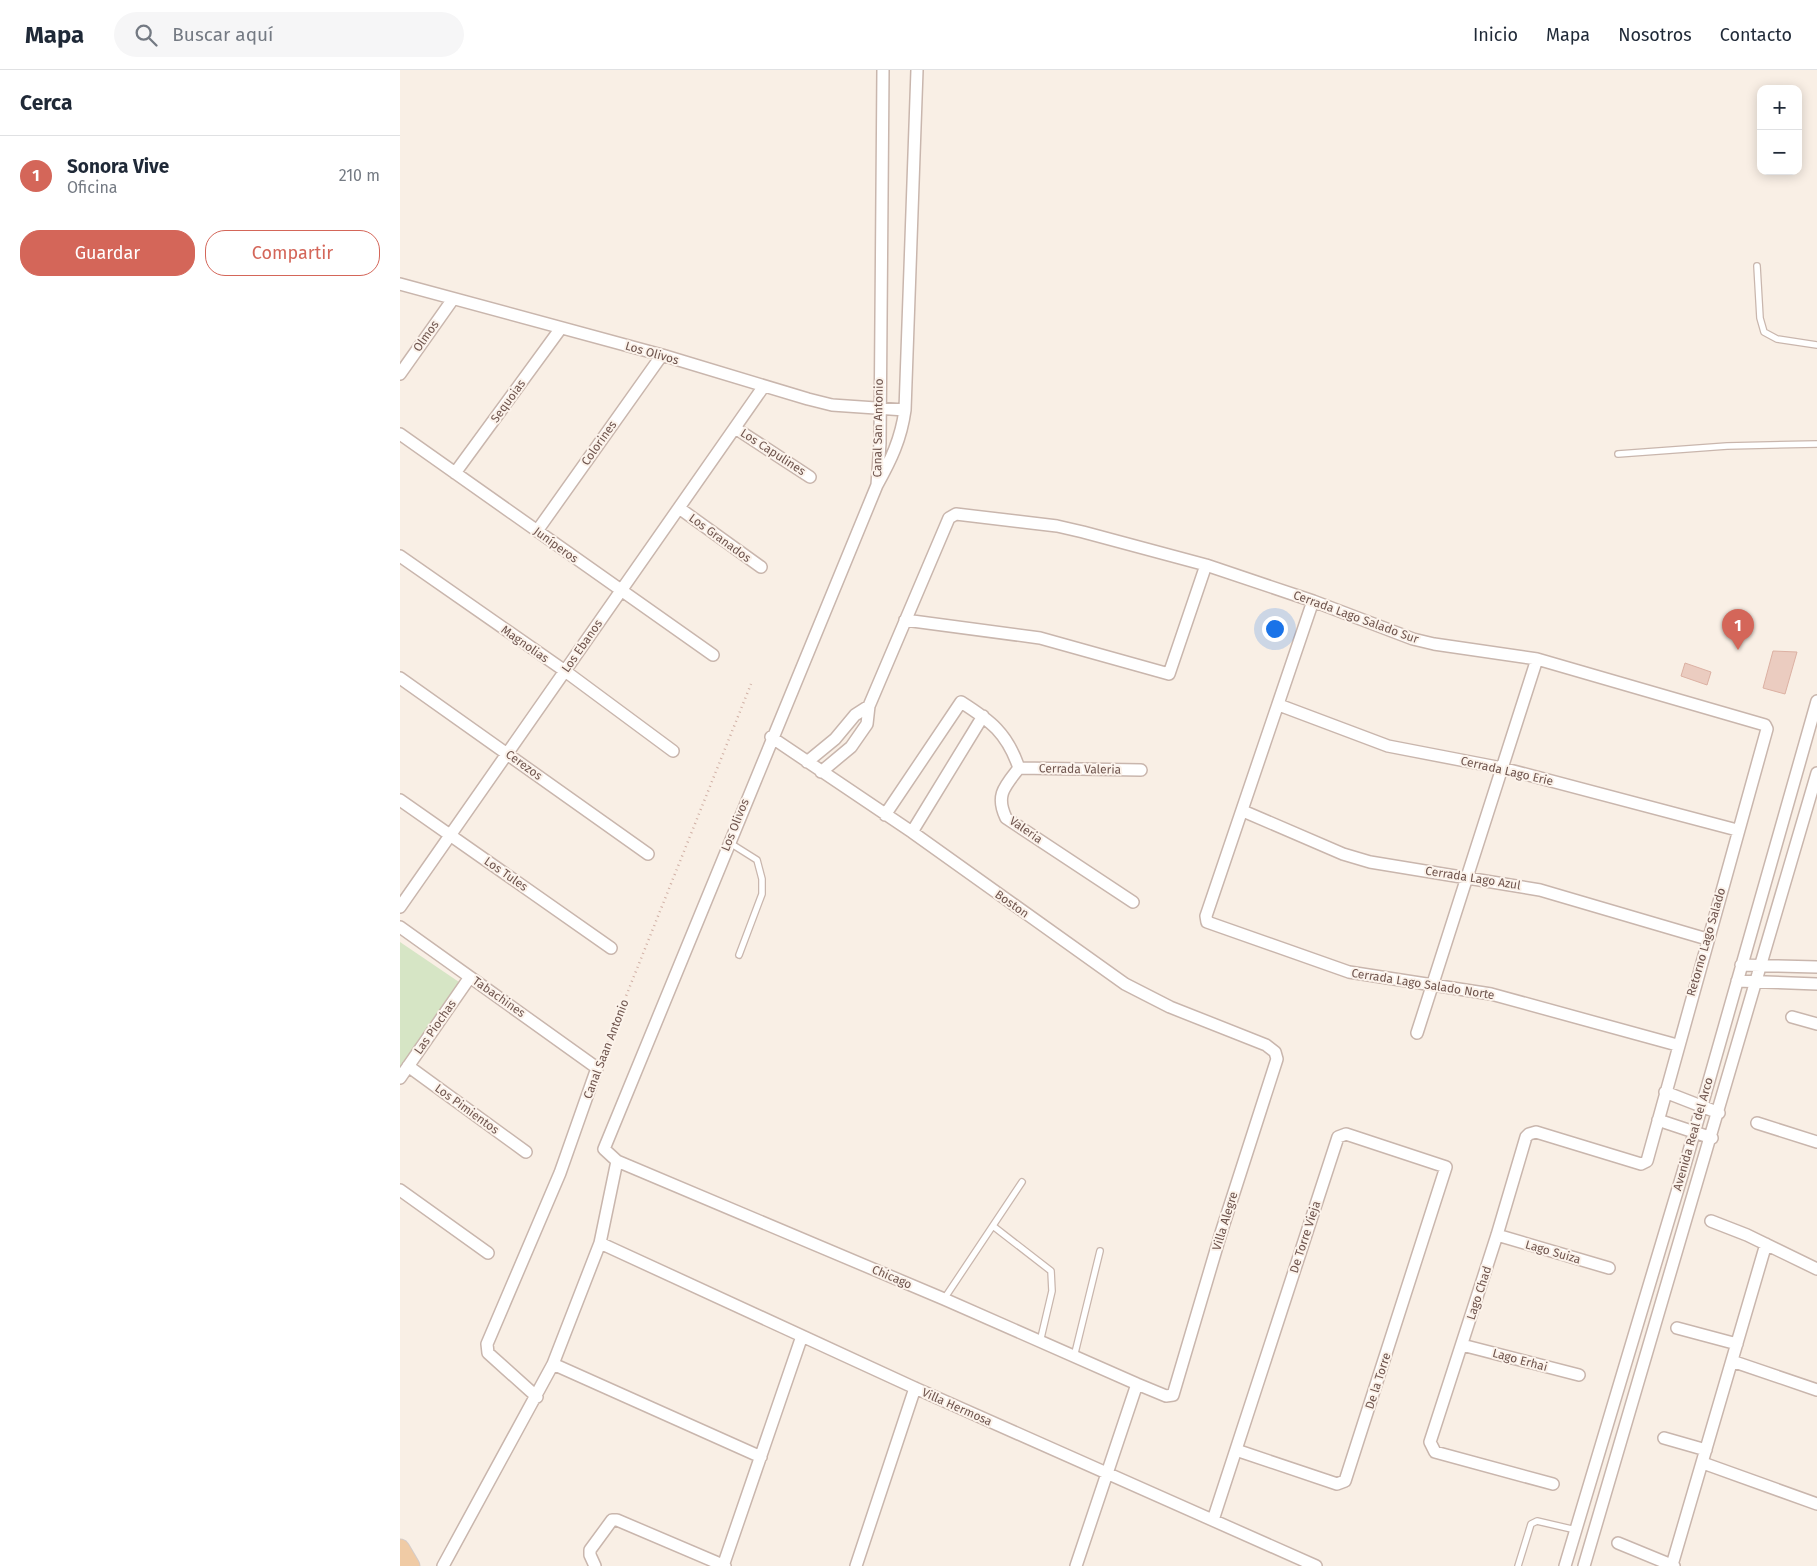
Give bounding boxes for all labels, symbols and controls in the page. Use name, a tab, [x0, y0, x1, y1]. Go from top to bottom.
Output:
search box	[114, 12, 464, 57]
text: Mapa	[25, 21, 84, 49]
icon: search	[132, 21, 160, 49]
text: Buscar aquí	[172, 23, 273, 46]
text: Inicio	[1473, 24, 1518, 46]
text: Mapa	[1546, 24, 1590, 46]
text: Nosotros	[1618, 24, 1692, 46]
text: Contacto	[1720, 24, 1792, 46]
map controls	[1757, 85, 1802, 175]
button: +	[1757, 85, 1802, 130]
text: Cerca	[20, 90, 72, 116]
button: −	[1757, 130, 1802, 175]
text: Sonora Vive	[67, 155, 169, 178]
text: 1	[32, 166, 40, 185]
text: 210 m	[339, 166, 380, 185]
text: Oficina	[67, 178, 118, 197]
button: Guardar	[20, 230, 195, 276]
button: Compartir	[205, 230, 380, 276]
street label: Olmos	[410, 317, 442, 354]
street label: Los Olivos	[624, 339, 681, 367]
street label: Sequoias	[488, 376, 528, 425]
street label: Canal San Antonio	[870, 378, 886, 478]
street label: Colorines	[579, 418, 620, 468]
street label: Los Capulines	[738, 426, 808, 478]
street label: Los Granados	[686, 511, 754, 565]
street label: Juníperos	[531, 524, 581, 566]
street label: Cerrada Lago Salado Sur	[1291, 588, 1421, 646]
pin: 1	[1722, 609, 1754, 650]
your location	[1262, 616, 1288, 642]
street label: Los Ebanos	[559, 617, 605, 675]
street label: Magnolias	[498, 623, 552, 666]
street label: Cerezos	[503, 747, 545, 783]
street label: Cerrada Lago Erie	[1459, 754, 1555, 788]
street label: Cerrada Valeria	[1039, 761, 1121, 777]
street label: Los Olivos	[718, 796, 752, 853]
street label: Valeria	[1007, 814, 1045, 846]
street label: Los Tules	[482, 854, 531, 894]
street label: Cerrada Lago Azul	[1424, 864, 1522, 893]
street label: Retorno Lago Salado	[1684, 886, 1728, 998]
street label: Boston	[992, 887, 1032, 921]
street label: Cerrada Lago Salado Norte	[1350, 966, 1496, 1002]
street label: Tabachines	[470, 974, 528, 1020]
street label: Las Piochas	[411, 997, 459, 1057]
street label: Canal Saan Antonio	[581, 997, 631, 1101]
street label: Avenida Real del Arco	[1670, 1076, 1716, 1192]
street label: Los Pimientos	[432, 1081, 502, 1137]
street label: Villa Alegre	[1209, 1190, 1241, 1252]
street label: De Torre Vieja	[1287, 1199, 1323, 1275]
street label: Lago Suiza	[1524, 1237, 1582, 1267]
street label: Chicago	[870, 1262, 914, 1292]
street label: Lago Chad	[1464, 1264, 1494, 1322]
street label: Lago Erhai	[1491, 1346, 1549, 1374]
street label: De la Torre	[1362, 1351, 1394, 1411]
street label: Villa Hermosa	[920, 1385, 994, 1429]

